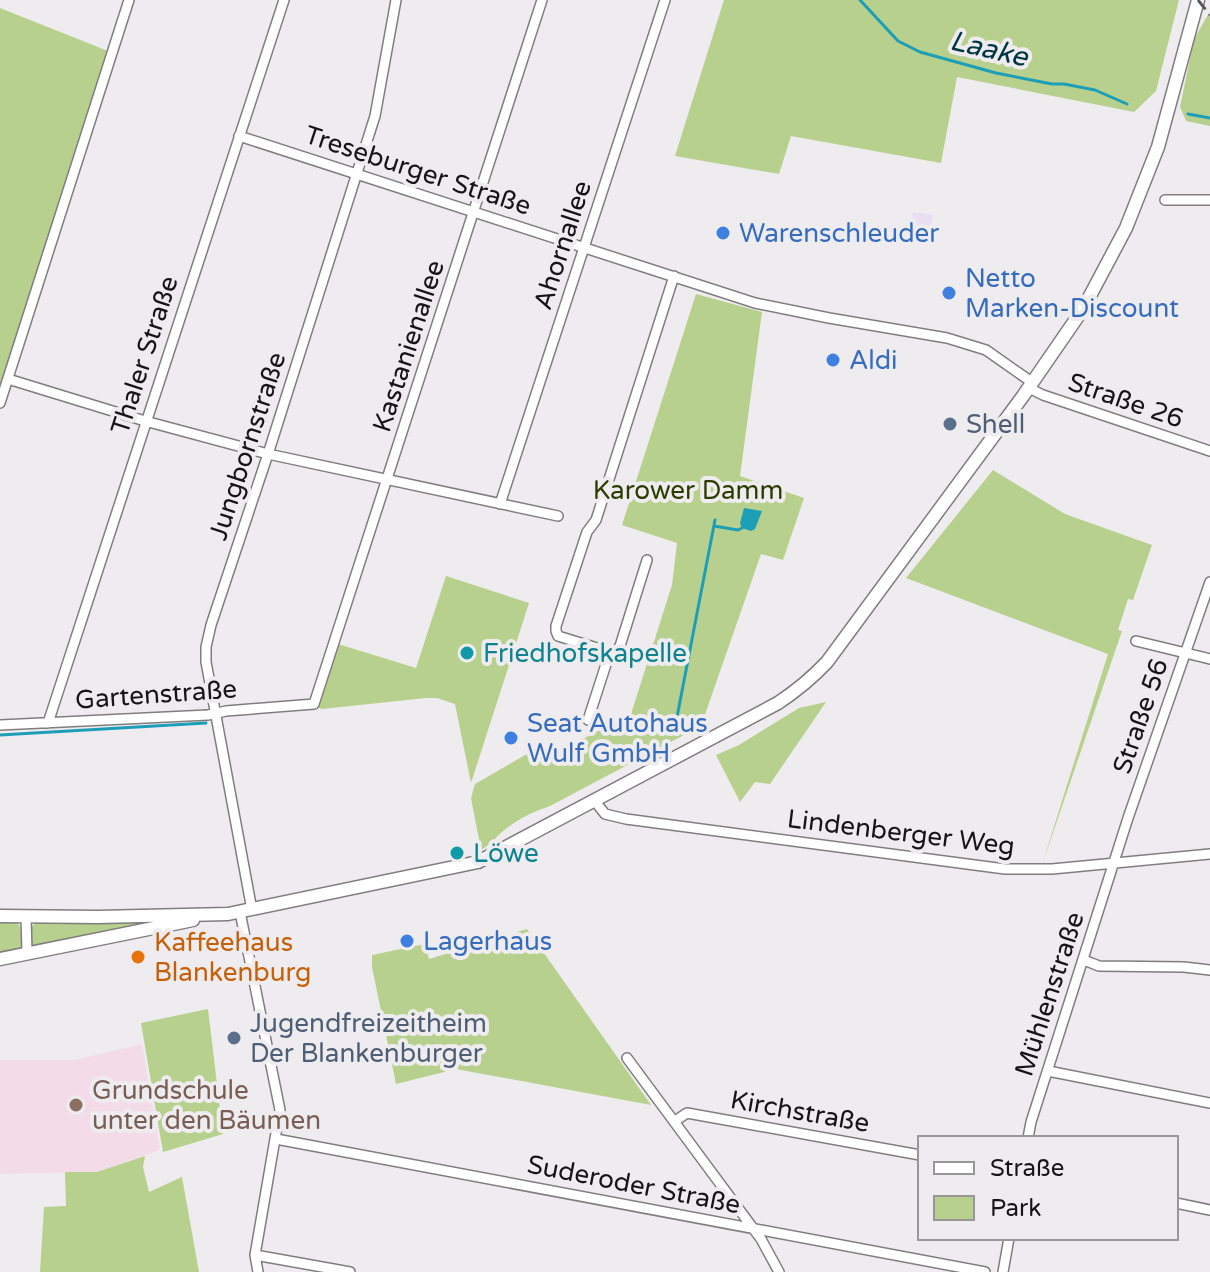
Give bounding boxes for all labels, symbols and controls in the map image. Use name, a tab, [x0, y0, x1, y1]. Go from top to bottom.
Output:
water label: Laake	[947, 24, 1033, 75]
street label: Treseburger Straße	[301, 119, 535, 222]
street label: Ahornallee	[527, 177, 598, 314]
place label: Warenschleuder	[739, 218, 939, 249]
marker: Warenschleuder	[714, 224, 732, 242]
street label: Kastanienallee	[366, 256, 451, 436]
place label: Netto Marken-Discount	[965, 263, 1179, 324]
street label: Thaler Straße	[104, 272, 185, 438]
marker: Netto Marken-Discount	[940, 284, 958, 302]
place label: Aldi	[849, 345, 898, 376]
street label: Jungbornstraße	[203, 348, 292, 544]
marker: Aldi	[824, 351, 842, 369]
street label: Straße 26	[1064, 366, 1188, 435]
place label: Shell	[966, 409, 1025, 440]
marker: Shell	[941, 415, 959, 433]
park label: Karower Damm	[593, 475, 783, 506]
place label: Friedhofskapelle	[483, 638, 687, 669]
marker: Friedhofskapelle	[458, 644, 476, 662]
street label: Straße 56	[1106, 654, 1175, 778]
street label: Gartenstraße	[74, 673, 238, 716]
place label: Seat Autohaus Wulf GmbH	[527, 708, 708, 769]
marker: Seat Autohaus Wulf GmbH	[502, 729, 520, 747]
street label: Lindenberger Weg	[785, 803, 1016, 862]
place label: Löwe	[473, 838, 539, 869]
marker: Löwe	[448, 844, 466, 862]
street label: Mühlenstraße	[1008, 908, 1091, 1080]
place label: Lagerhaus	[423, 926, 552, 957]
place label: Kaffeehaus Blankenburg	[154, 927, 311, 988]
marker: Lagerhaus	[398, 932, 416, 950]
marker: Kaffeehaus Blankenburg	[129, 948, 147, 966]
place label: Jugendfreizeitheim Der Blankenburger	[250, 1008, 487, 1069]
marker: Jugendfreizeitheim Der Blankenburger	[225, 1029, 243, 1047]
place label: Grundschule unter den Bäumen	[92, 1075, 321, 1136]
street label: Kirchstraße	[728, 1084, 872, 1139]
marker: Grundschule unter den Bäumen	[67, 1096, 85, 1114]
legend	[918, 1136, 1178, 1240]
street label: Suderoder Straße	[525, 1149, 743, 1220]
text: Straße	[990, 1154, 1064, 1183]
text: Park	[990, 1194, 1041, 1223]

